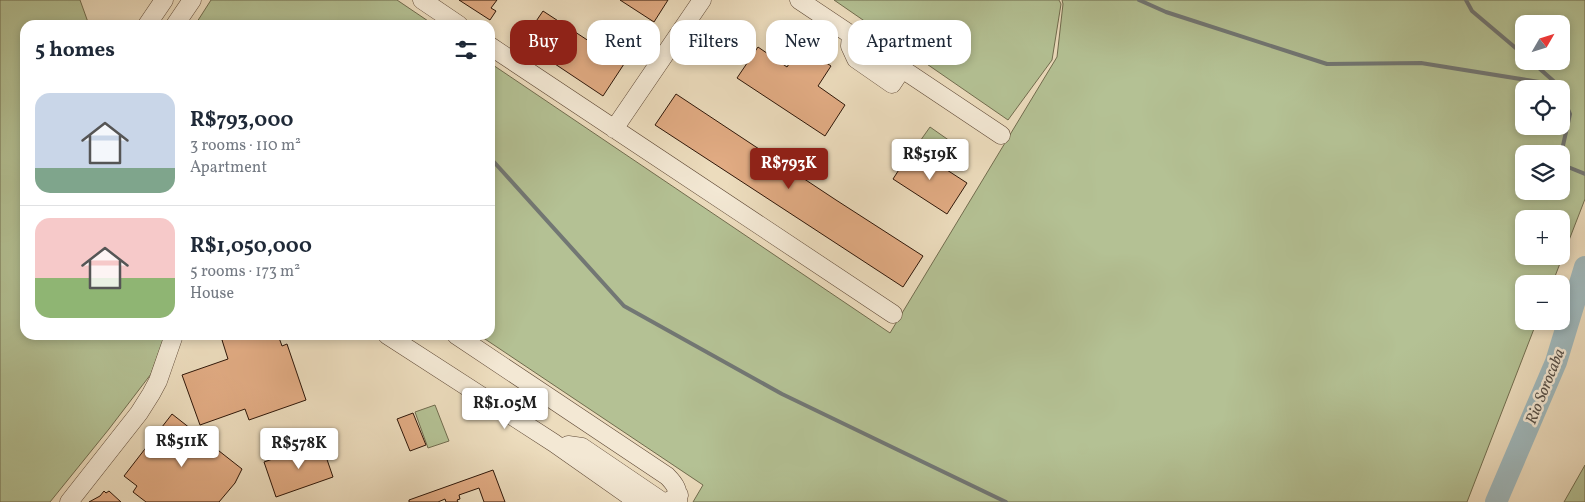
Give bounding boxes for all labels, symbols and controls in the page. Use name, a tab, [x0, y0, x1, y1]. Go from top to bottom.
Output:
north arrow	[1515, 15, 1570, 70]
map controls	[1515, 15, 1570, 330]
chip: Buy	[510, 20, 577, 65]
chip: Rent	[587, 20, 660, 65]
chip: Filters	[670, 20, 756, 65]
chip: New	[766, 20, 838, 65]
chip: Apartment	[848, 20, 971, 65]
text: 5 homes	[35, 36, 115, 65]
icon: filters	[452, 36, 480, 64]
button: locate	[1515, 80, 1570, 135]
text: R$793,000	[190, 106, 293, 135]
icon: home	[75, 113, 135, 173]
text: 3 rooms · 110 m²	[190, 135, 301, 157]
pin: R$519K	[889, 138, 971, 181]
text: R$519K	[903, 144, 957, 166]
button: layers	[1515, 145, 1570, 200]
pin: R$793K	[748, 148, 830, 190]
text: R$793K	[761, 153, 817, 175]
text: Apartment	[190, 157, 267, 179]
button: +	[1515, 210, 1570, 265]
text: R$1,050,000	[190, 232, 312, 261]
icon: home	[75, 238, 135, 298]
text: 5 rooms · 173 m²	[190, 261, 300, 283]
button: −	[1515, 275, 1570, 330]
text: House	[190, 283, 234, 305]
water label: Rio Sorocaba	[1521, 345, 1571, 428]
pin: R$1.05M	[459, 388, 551, 430]
text: R$1.05M	[473, 393, 537, 415]
pin: R$511K	[141, 426, 223, 468]
pin: R$578K	[258, 428, 340, 470]
text: R$511K	[156, 431, 208, 453]
text: R$578K	[271, 433, 327, 455]

